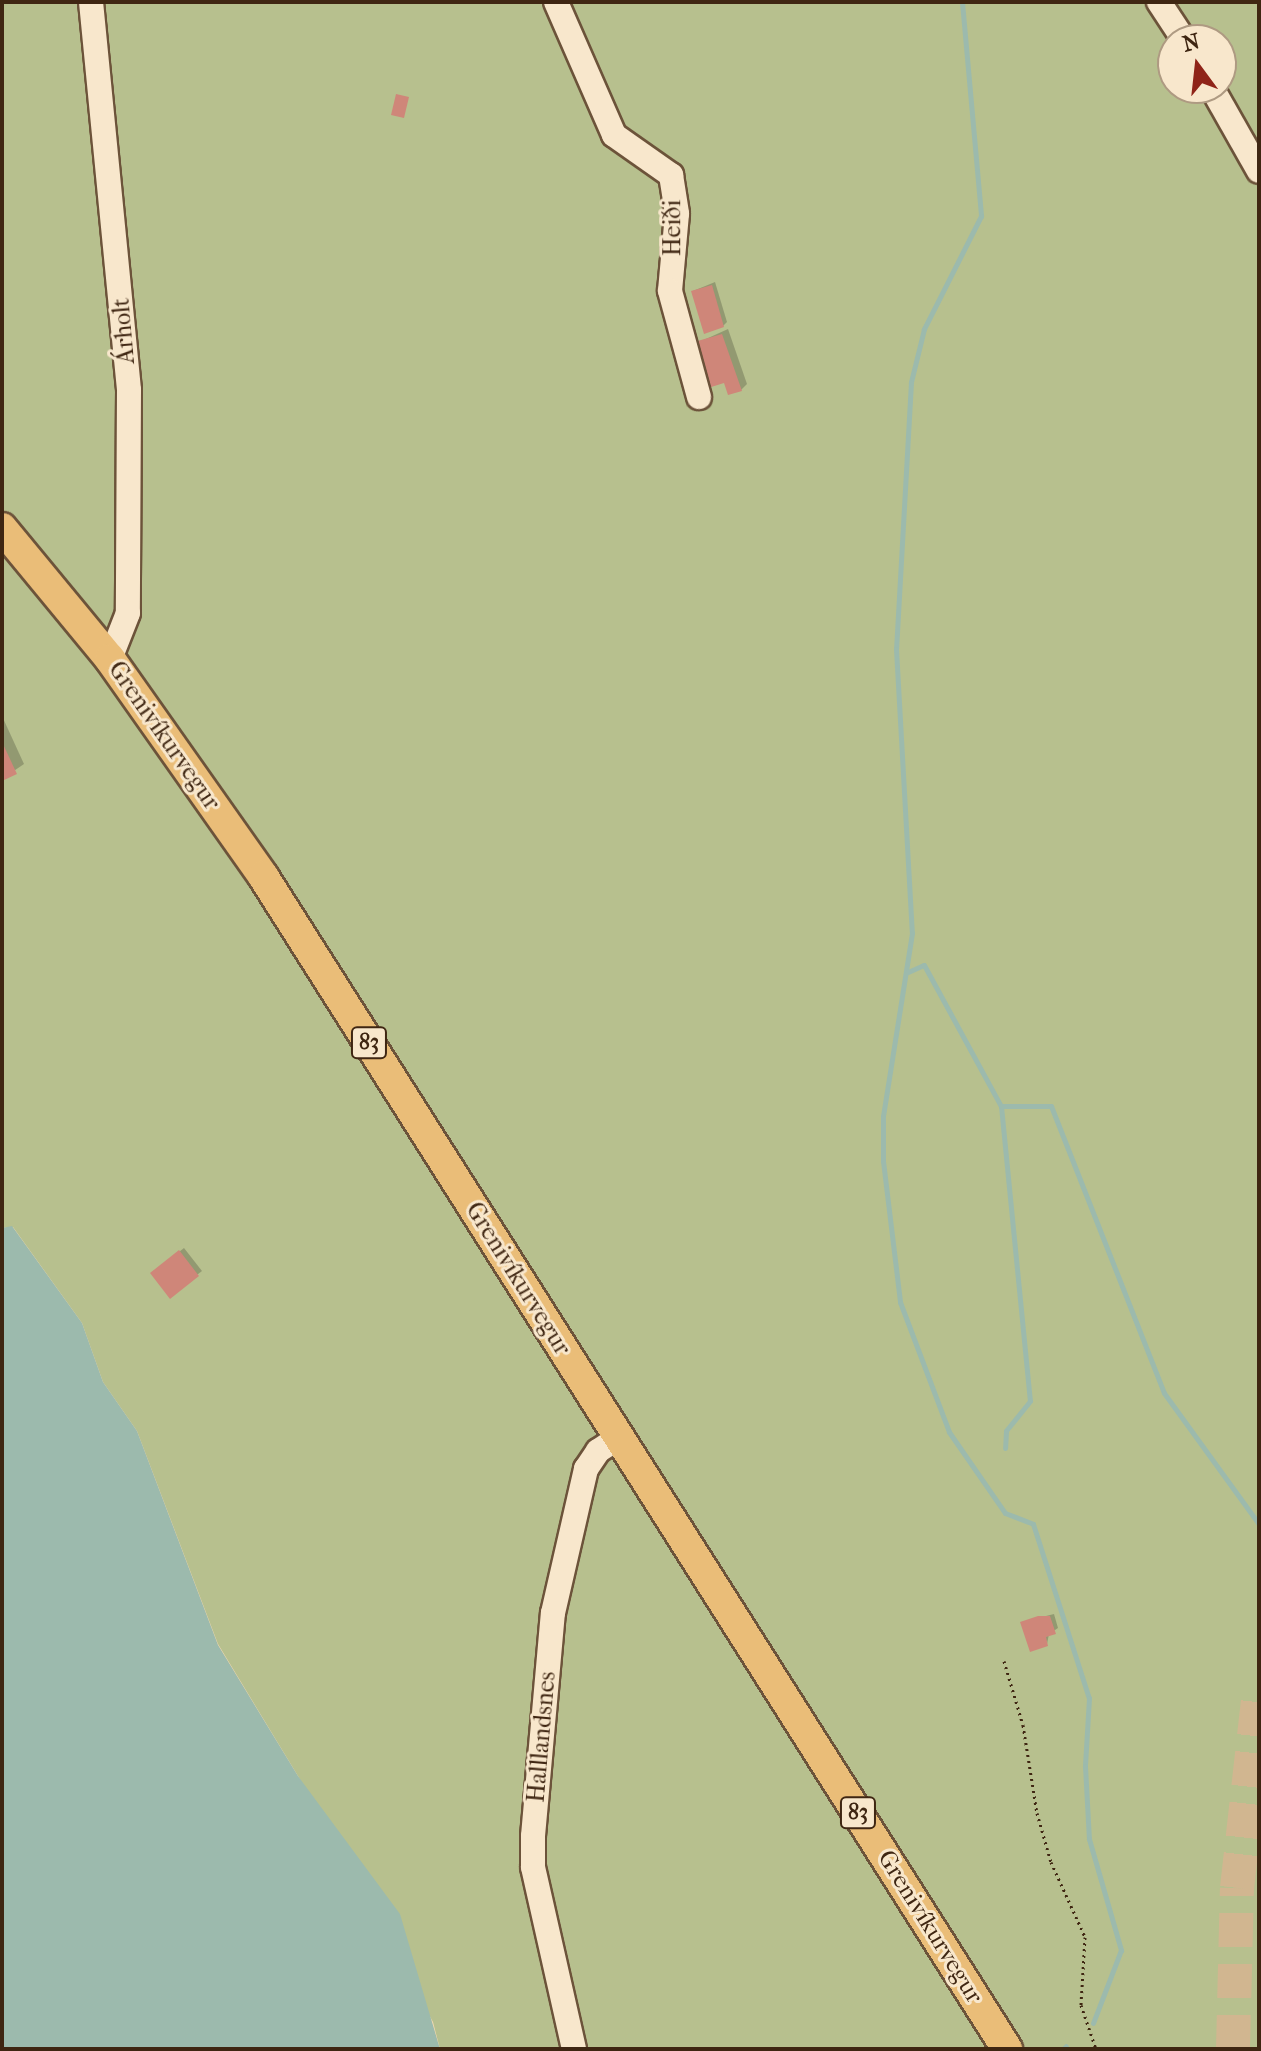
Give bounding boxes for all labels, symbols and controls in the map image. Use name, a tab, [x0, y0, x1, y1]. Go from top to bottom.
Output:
north arrow	[1157, 24, 1237, 104]
text: N	[1180, 28, 1203, 57]
street label: Heiði	[659, 200, 687, 256]
street label: Árholt	[107, 297, 141, 365]
street label: Grenivíkurvegur	[102, 656, 226, 816]
road number: 83	[349, 1025, 389, 1061]
street label: Grenivíkurvegur	[459, 1197, 577, 1361]
street label: Halllandsnes	[522, 1670, 562, 1804]
road number: 83	[838, 1795, 878, 1831]
street label: Grenivíkurvegur	[871, 1845, 989, 2009]

